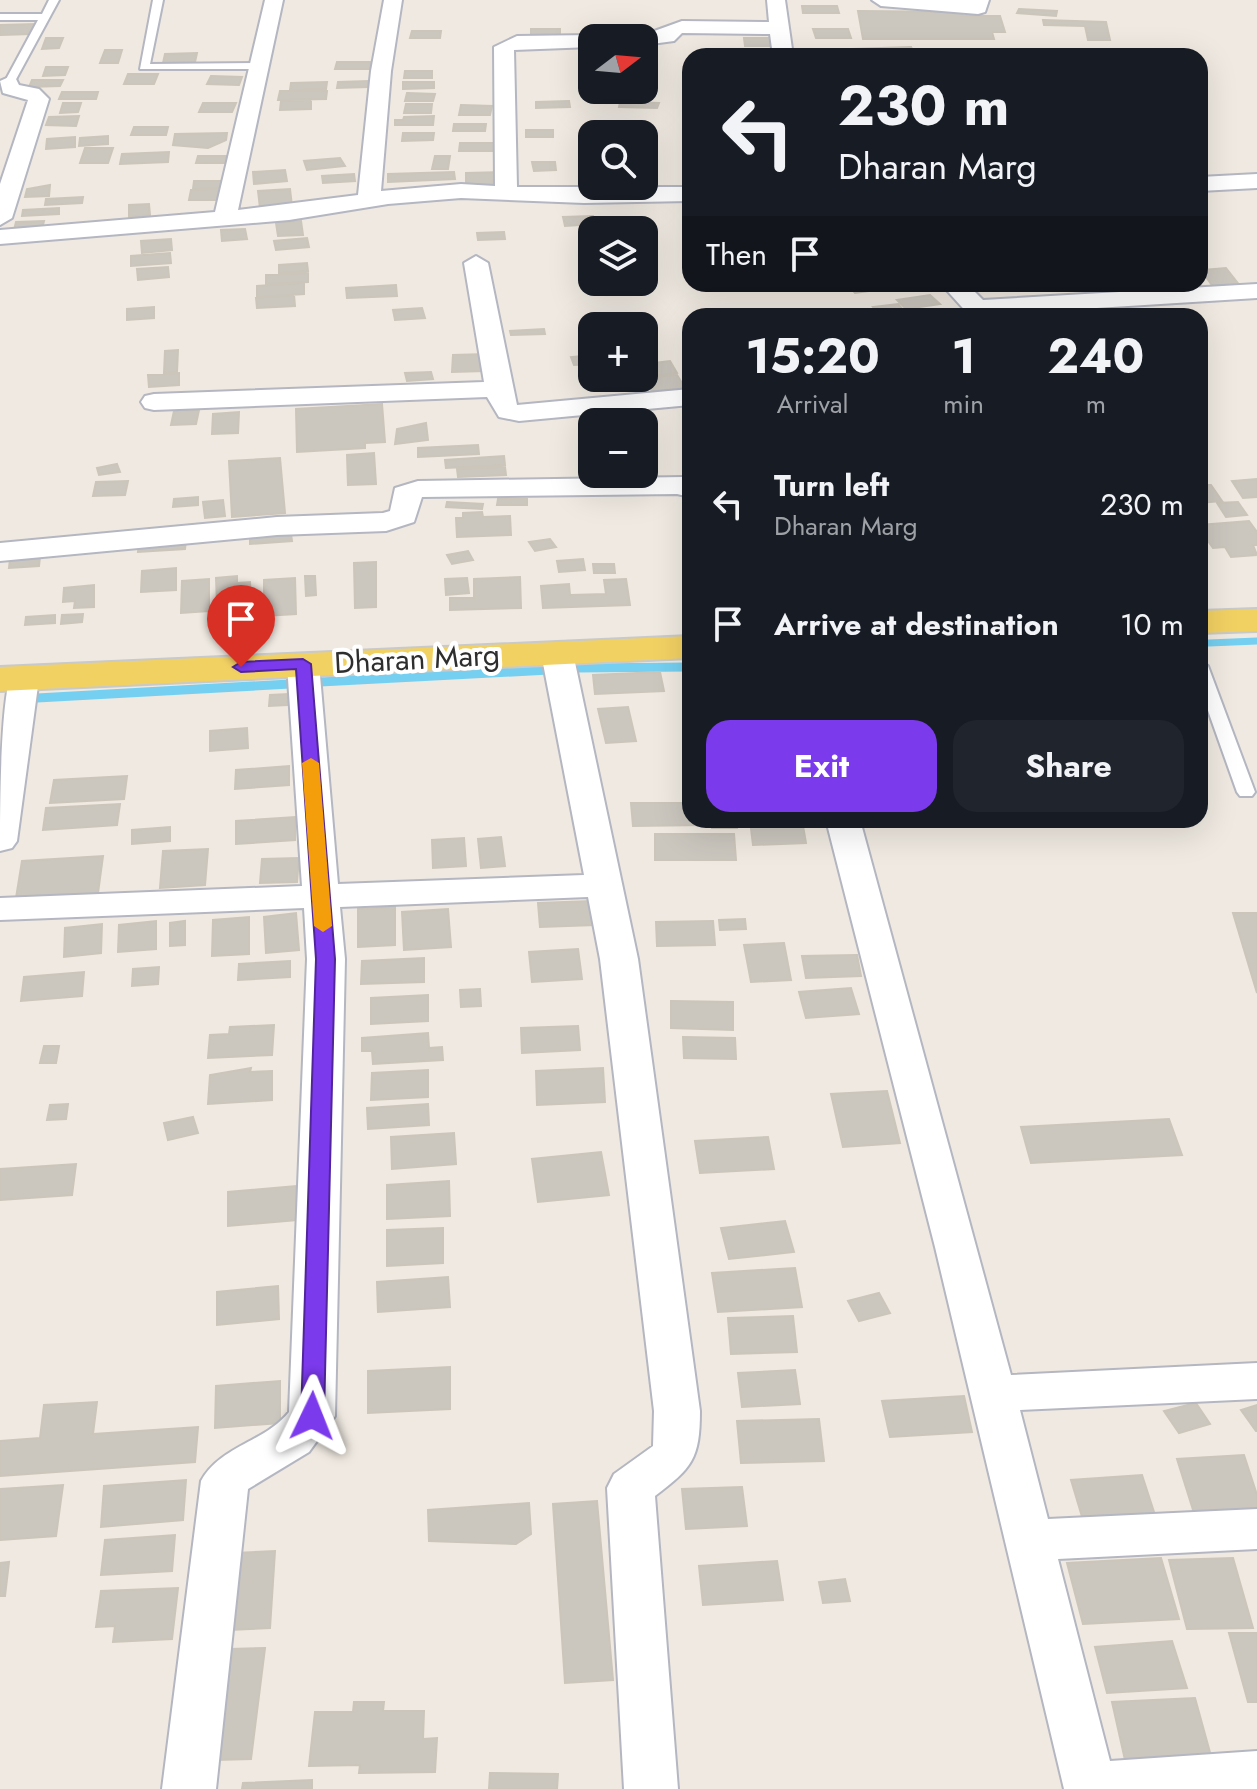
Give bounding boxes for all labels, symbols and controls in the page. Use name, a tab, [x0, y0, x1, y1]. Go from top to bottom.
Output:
north arrow	[578, 24, 658, 104]
map controls	[578, 24, 658, 488]
text: 230 m	[838, 65, 1009, 146]
icon: left	[706, 80, 810, 184]
button: search	[578, 120, 658, 200]
text: Dharan Marg	[838, 140, 1037, 192]
button: layers	[578, 216, 658, 296]
icon: arrive	[783, 232, 827, 276]
text: Then	[706, 233, 767, 276]
button: +	[578, 312, 658, 392]
text: 15:20	[746, 322, 880, 391]
text: 1	[951, 322, 976, 391]
text: 240	[1048, 322, 1144, 391]
text: Arrival	[777, 385, 849, 423]
text: min	[943, 385, 984, 423]
text: m	[1086, 385, 1106, 423]
button: −	[578, 408, 658, 488]
text: Turn left	[774, 464, 889, 507]
icon: left	[706, 482, 750, 526]
text: 230 m	[1100, 483, 1184, 526]
text: Dharan Marg	[774, 507, 918, 545]
pin	[207, 585, 275, 667]
icon: arrive	[219, 597, 263, 641]
icon: arrive	[706, 602, 750, 646]
text: Arrive at destination	[774, 603, 1059, 646]
text: 10 m	[1120, 603, 1184, 646]
street label: Dharan Marg	[333, 633, 501, 684]
button: Exit	[706, 720, 937, 812]
button: Share	[953, 720, 1184, 812]
position arrow	[270, 1374, 354, 1458]

